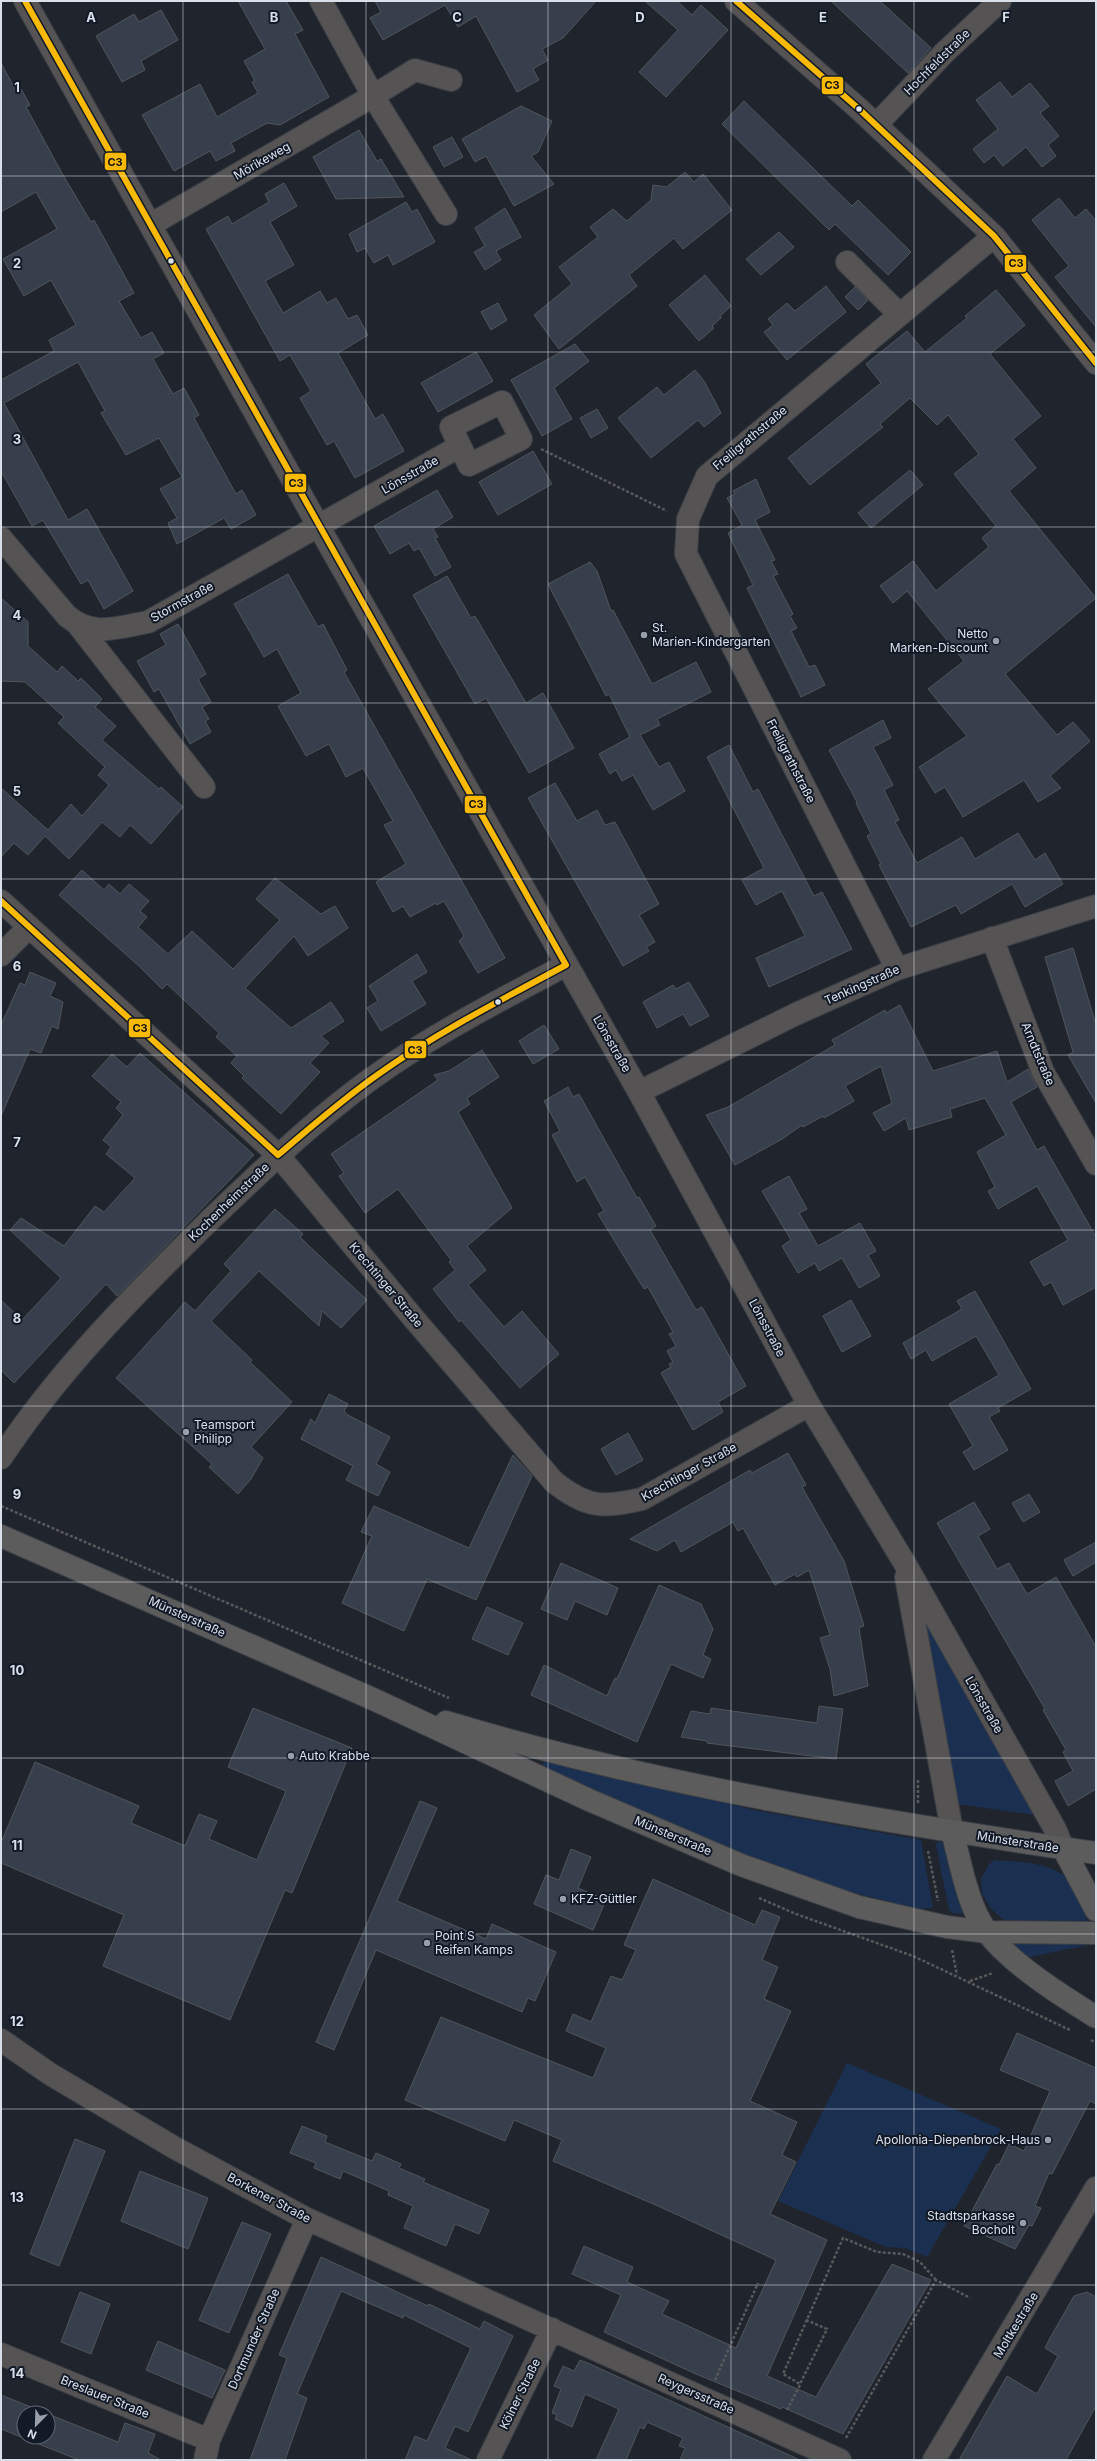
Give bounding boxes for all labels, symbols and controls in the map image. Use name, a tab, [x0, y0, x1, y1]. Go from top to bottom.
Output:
text: A	[86, 9, 96, 25]
text: B	[270, 9, 279, 25]
text: C	[452, 9, 462, 25]
text: D	[635, 9, 645, 25]
text: E	[819, 9, 827, 25]
text: F	[1002, 9, 1010, 25]
street label: Hochfeldstraße	[900, 25, 973, 98]
line badge: C3	[821, 76, 844, 95]
text: C3	[824, 78, 840, 92]
text: 1	[14, 79, 20, 95]
unlabelled marker	[854, 104, 864, 114]
street label: Mörikeweg	[231, 138, 293, 183]
line badge: C3	[104, 152, 127, 171]
text: C3	[107, 155, 123, 169]
line badge: C3	[1004, 254, 1027, 273]
text: 2	[13, 255, 21, 271]
unlabelled marker	[166, 256, 176, 266]
text: C3	[1008, 256, 1024, 270]
street label: Freiligrathstraße	[709, 402, 790, 473]
text: 3	[13, 431, 21, 447]
street label: Lönsstraße	[379, 452, 441, 497]
line badge: C3	[284, 473, 307, 493]
text: C3	[288, 476, 304, 490]
street label: Stormstraße	[148, 578, 216, 625]
text: 4	[13, 607, 22, 623]
place label: St. Marien-Kindergarten	[652, 620, 770, 649]
place label: Netto Marken-Discount	[890, 626, 988, 655]
marker: St. Marien-Kindergarten	[639, 630, 649, 640]
marker: Netto Marken-Discount	[991, 636, 1001, 646]
street label: Freiligrathstraße	[764, 716, 819, 805]
text: 5	[13, 783, 21, 799]
line badge: C3	[464, 795, 487, 814]
text: C3	[468, 797, 484, 811]
text: 6	[13, 958, 21, 974]
street label: Tenkingstraße	[822, 961, 902, 1008]
unlabelled marker	[493, 997, 503, 1007]
street label: Lönsstraße	[590, 1013, 635, 1075]
line badge: C3	[128, 1018, 151, 1038]
street label: Arndtstraße	[1018, 1020, 1059, 1088]
text: C3	[132, 1021, 148, 1035]
line badge: C3	[404, 1040, 427, 1059]
text: C3	[407, 1043, 423, 1057]
text: 7	[13, 1134, 21, 1150]
street label: Kochenheimstraße	[185, 1159, 272, 1244]
street label: Krechtinger Straße	[346, 1239, 426, 1330]
street label: Lönsstraße	[746, 1296, 789, 1359]
text: 8	[13, 1310, 21, 1326]
place label: Teamsport Philipp	[194, 1417, 255, 1446]
marker: Teamsport Philipp	[181, 1427, 191, 1437]
street label: Krechtinger Straße	[638, 1439, 739, 1504]
text: 9	[13, 1486, 21, 1502]
street label: Münsterstraße	[146, 1593, 228, 1640]
text: 10	[10, 1662, 24, 1678]
street label: Lönsstraße	[962, 1674, 1007, 1736]
place label: Auto Krabbe	[299, 1748, 370, 1763]
marker: Auto Krabbe	[286, 1751, 296, 1761]
street label: Münsterstraße	[632, 1812, 714, 1859]
street label: Münsterstraße	[976, 1828, 1060, 1855]
text: 11	[11, 1837, 23, 1853]
place label: KFZ-Güttler	[571, 1891, 637, 1906]
marker: KFZ-Güttler	[558, 1894, 568, 1904]
place label: Point S Reifen Kamps	[435, 1928, 513, 1957]
marker: Point S Reifen Kamps	[422, 1938, 432, 1948]
text: 12	[10, 2013, 24, 2029]
place label: Apollonia-Diepenbrock-Haus	[876, 2132, 1040, 2147]
marker: Apollonia-Diepenbrock-Haus	[1043, 2135, 1053, 2145]
street label: Borkener Straße	[225, 2169, 314, 2226]
text: 13	[10, 2189, 24, 2205]
place label: Stadtsparkasse Bocholt	[927, 2208, 1015, 2237]
marker: Stadtsparkasse Bocholt	[1018, 2218, 1028, 2228]
street label: Dortmunder Straße	[225, 2286, 283, 2391]
street label: Moltkestraße	[990, 2289, 1041, 2360]
street label: Kölner Straße	[496, 2356, 543, 2432]
text: 14	[10, 2365, 24, 2381]
street label: Reygersstraße	[656, 2370, 737, 2417]
street label: Breslauer Straße	[59, 2372, 152, 2421]
north arrow	[16, 2405, 56, 2445]
text: N	[25, 2426, 39, 2442]

